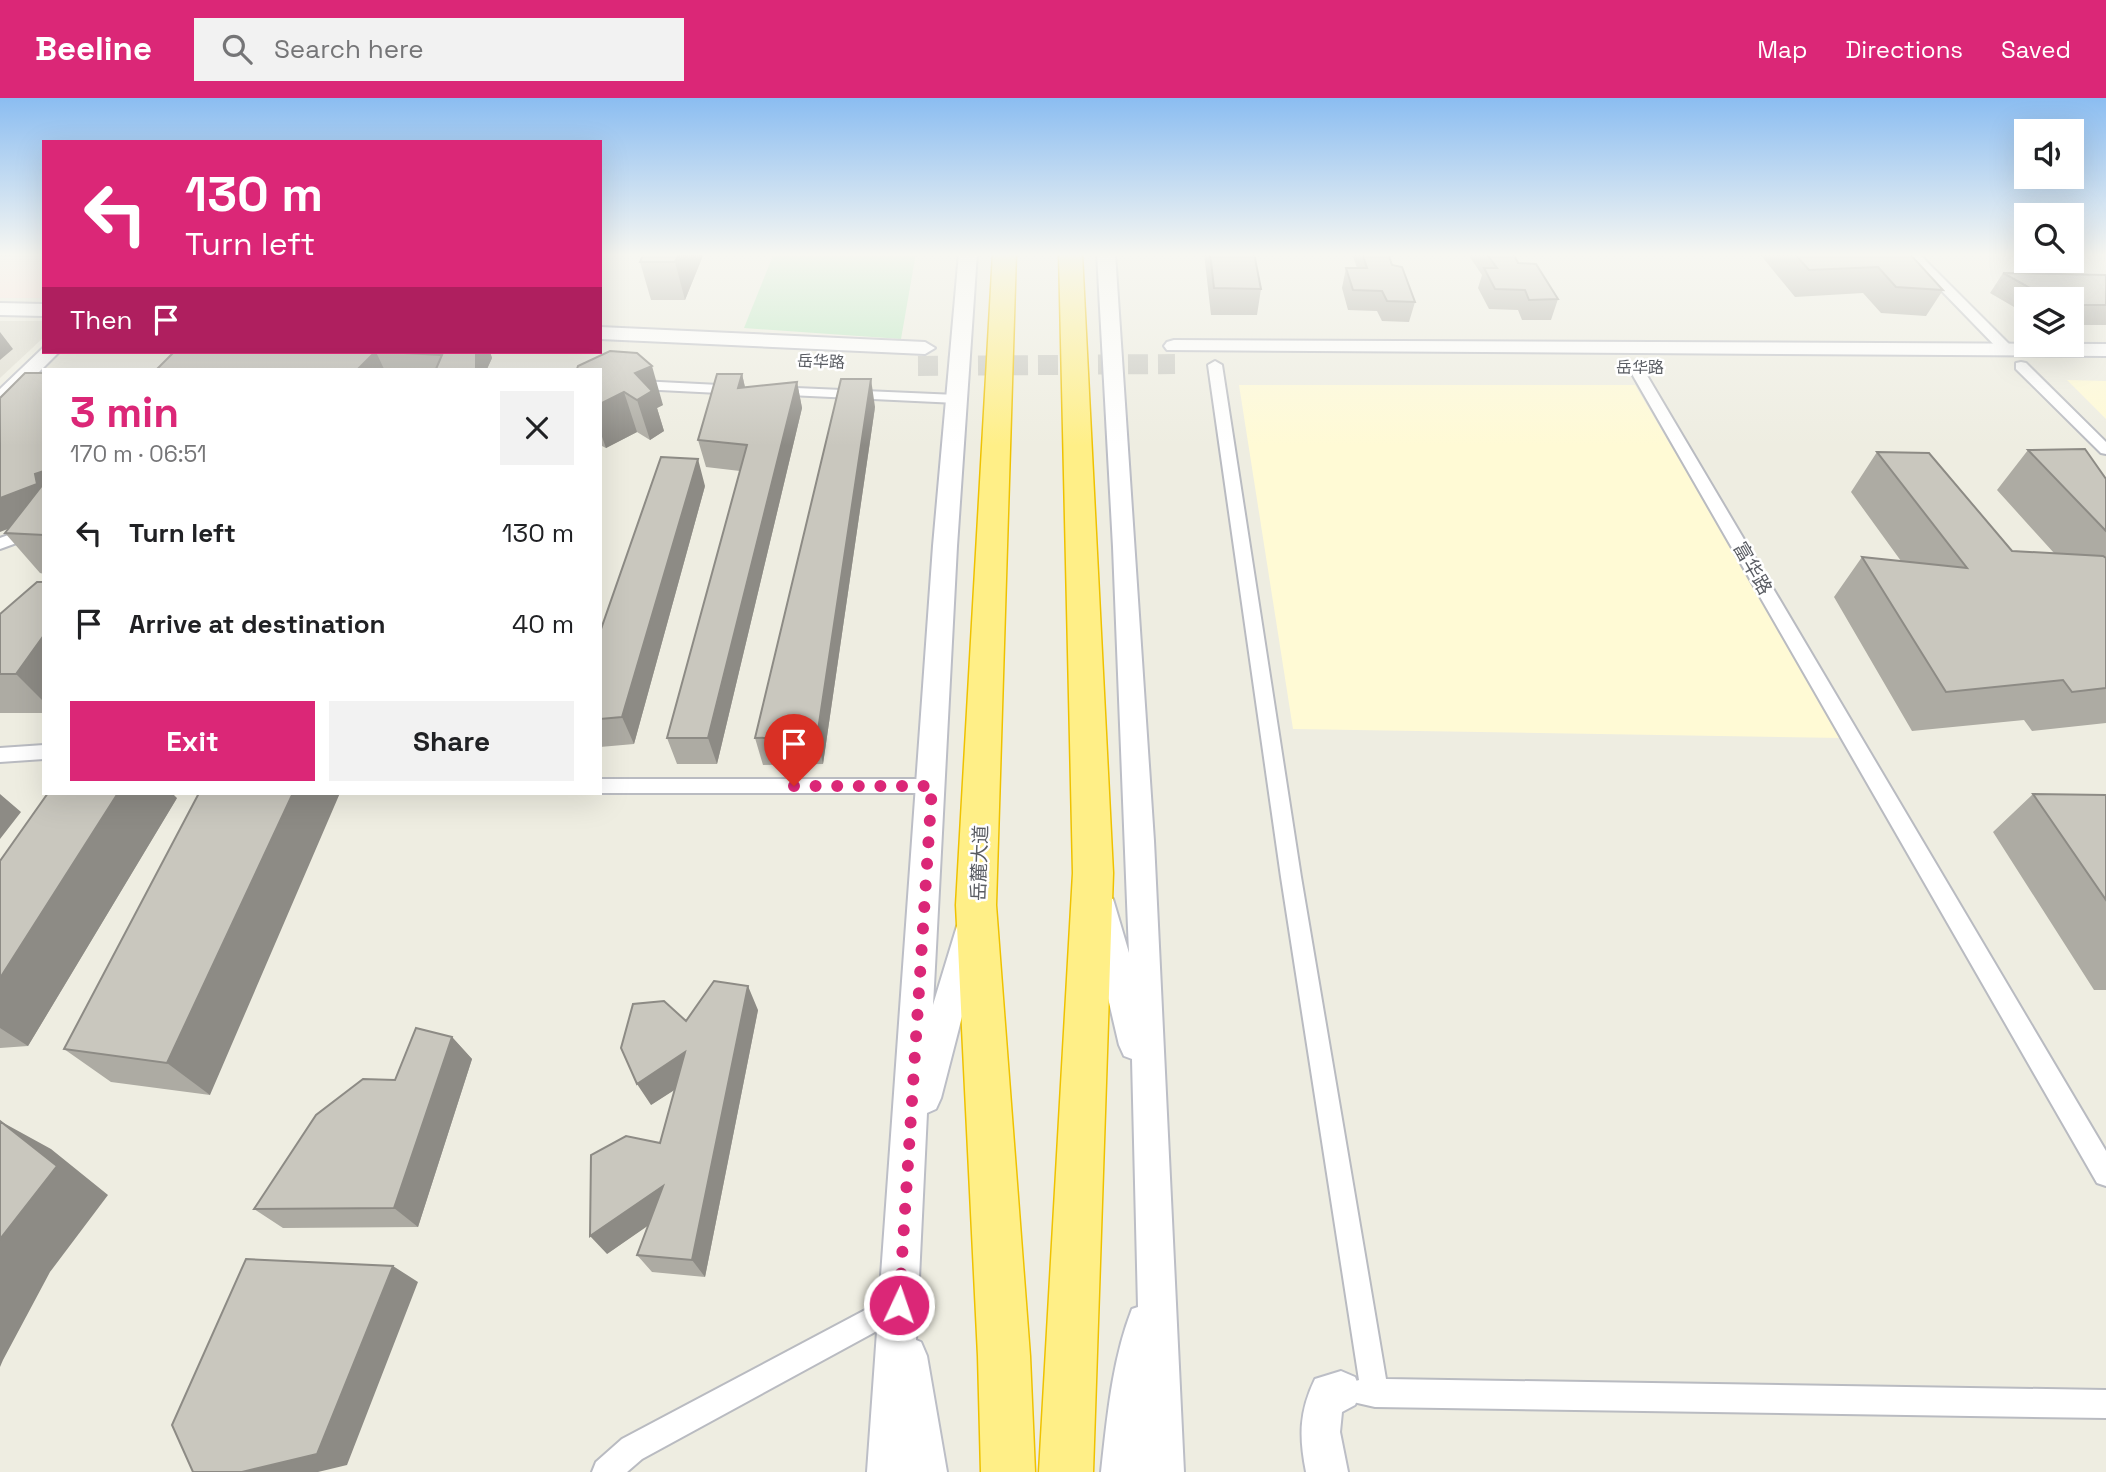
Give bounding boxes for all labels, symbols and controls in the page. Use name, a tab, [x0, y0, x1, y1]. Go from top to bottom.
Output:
search box	[194, 18, 684, 81]
text: Beeline	[35, 28, 152, 70]
icon: search	[218, 30, 256, 68]
text: Search here	[274, 32, 424, 66]
text: Map	[1757, 34, 1807, 65]
text: Directions	[1845, 34, 1963, 65]
text: Saved	[2001, 34, 2071, 65]
map controls	[2014, 119, 2084, 357]
button: sound	[2014, 119, 2084, 189]
text: 130 m	[185, 163, 323, 225]
icon: left	[70, 168, 161, 259]
button: search	[2014, 203, 2084, 273]
text: Turn left	[185, 224, 315, 264]
button: layers	[2014, 287, 2084, 357]
icon: arrive	[147, 301, 185, 339]
text: Then	[70, 303, 133, 337]
street label: 岳华路	[797, 350, 845, 373]
street label: 岳华路	[1616, 357, 1664, 378]
text: 3 min	[70, 386, 179, 439]
button: close	[500, 391, 574, 465]
text: 170 m · 06:51	[70, 439, 207, 469]
icon: left	[70, 514, 108, 552]
text: Turn left	[129, 516, 236, 550]
text: 130 m	[502, 516, 574, 550]
street label: 富华路	[1727, 537, 1778, 599]
icon: arrive	[70, 605, 108, 643]
text: Arrive at destination	[129, 607, 386, 641]
text: 40 m	[512, 607, 574, 641]
button: Exit	[70, 701, 315, 781]
button: Share	[329, 701, 574, 781]
pin	[764, 714, 824, 786]
icon: arrive	[775, 725, 813, 763]
street label: 岳麓大道	[966, 825, 993, 901]
position arrow	[862, 1268, 936, 1342]

